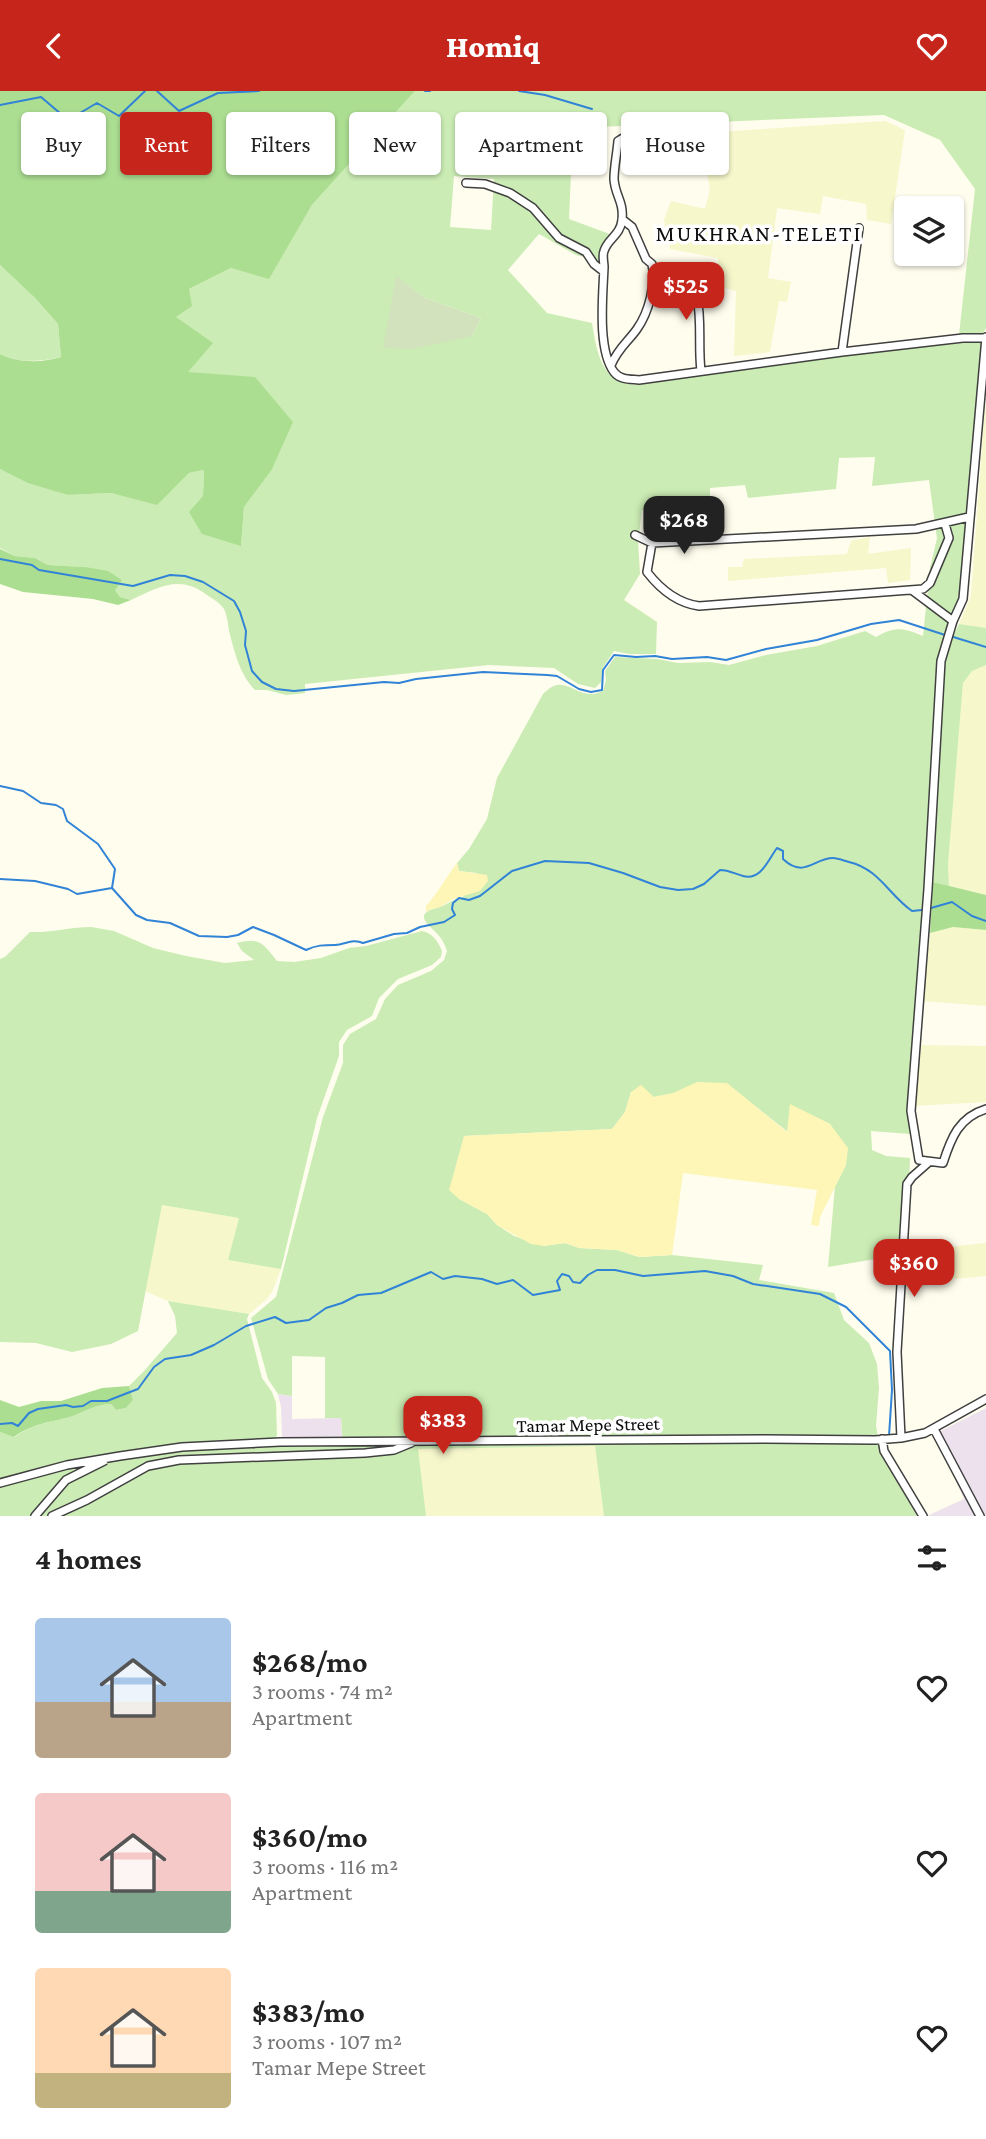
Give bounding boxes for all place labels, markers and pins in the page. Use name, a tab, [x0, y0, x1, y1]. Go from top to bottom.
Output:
pin: $525	[645, 263, 727, 322]
pin: $268	[643, 497, 725, 556]
pin: $360	[873, 1239, 955, 1299]
pin: $383	[402, 1397, 484, 1456]

